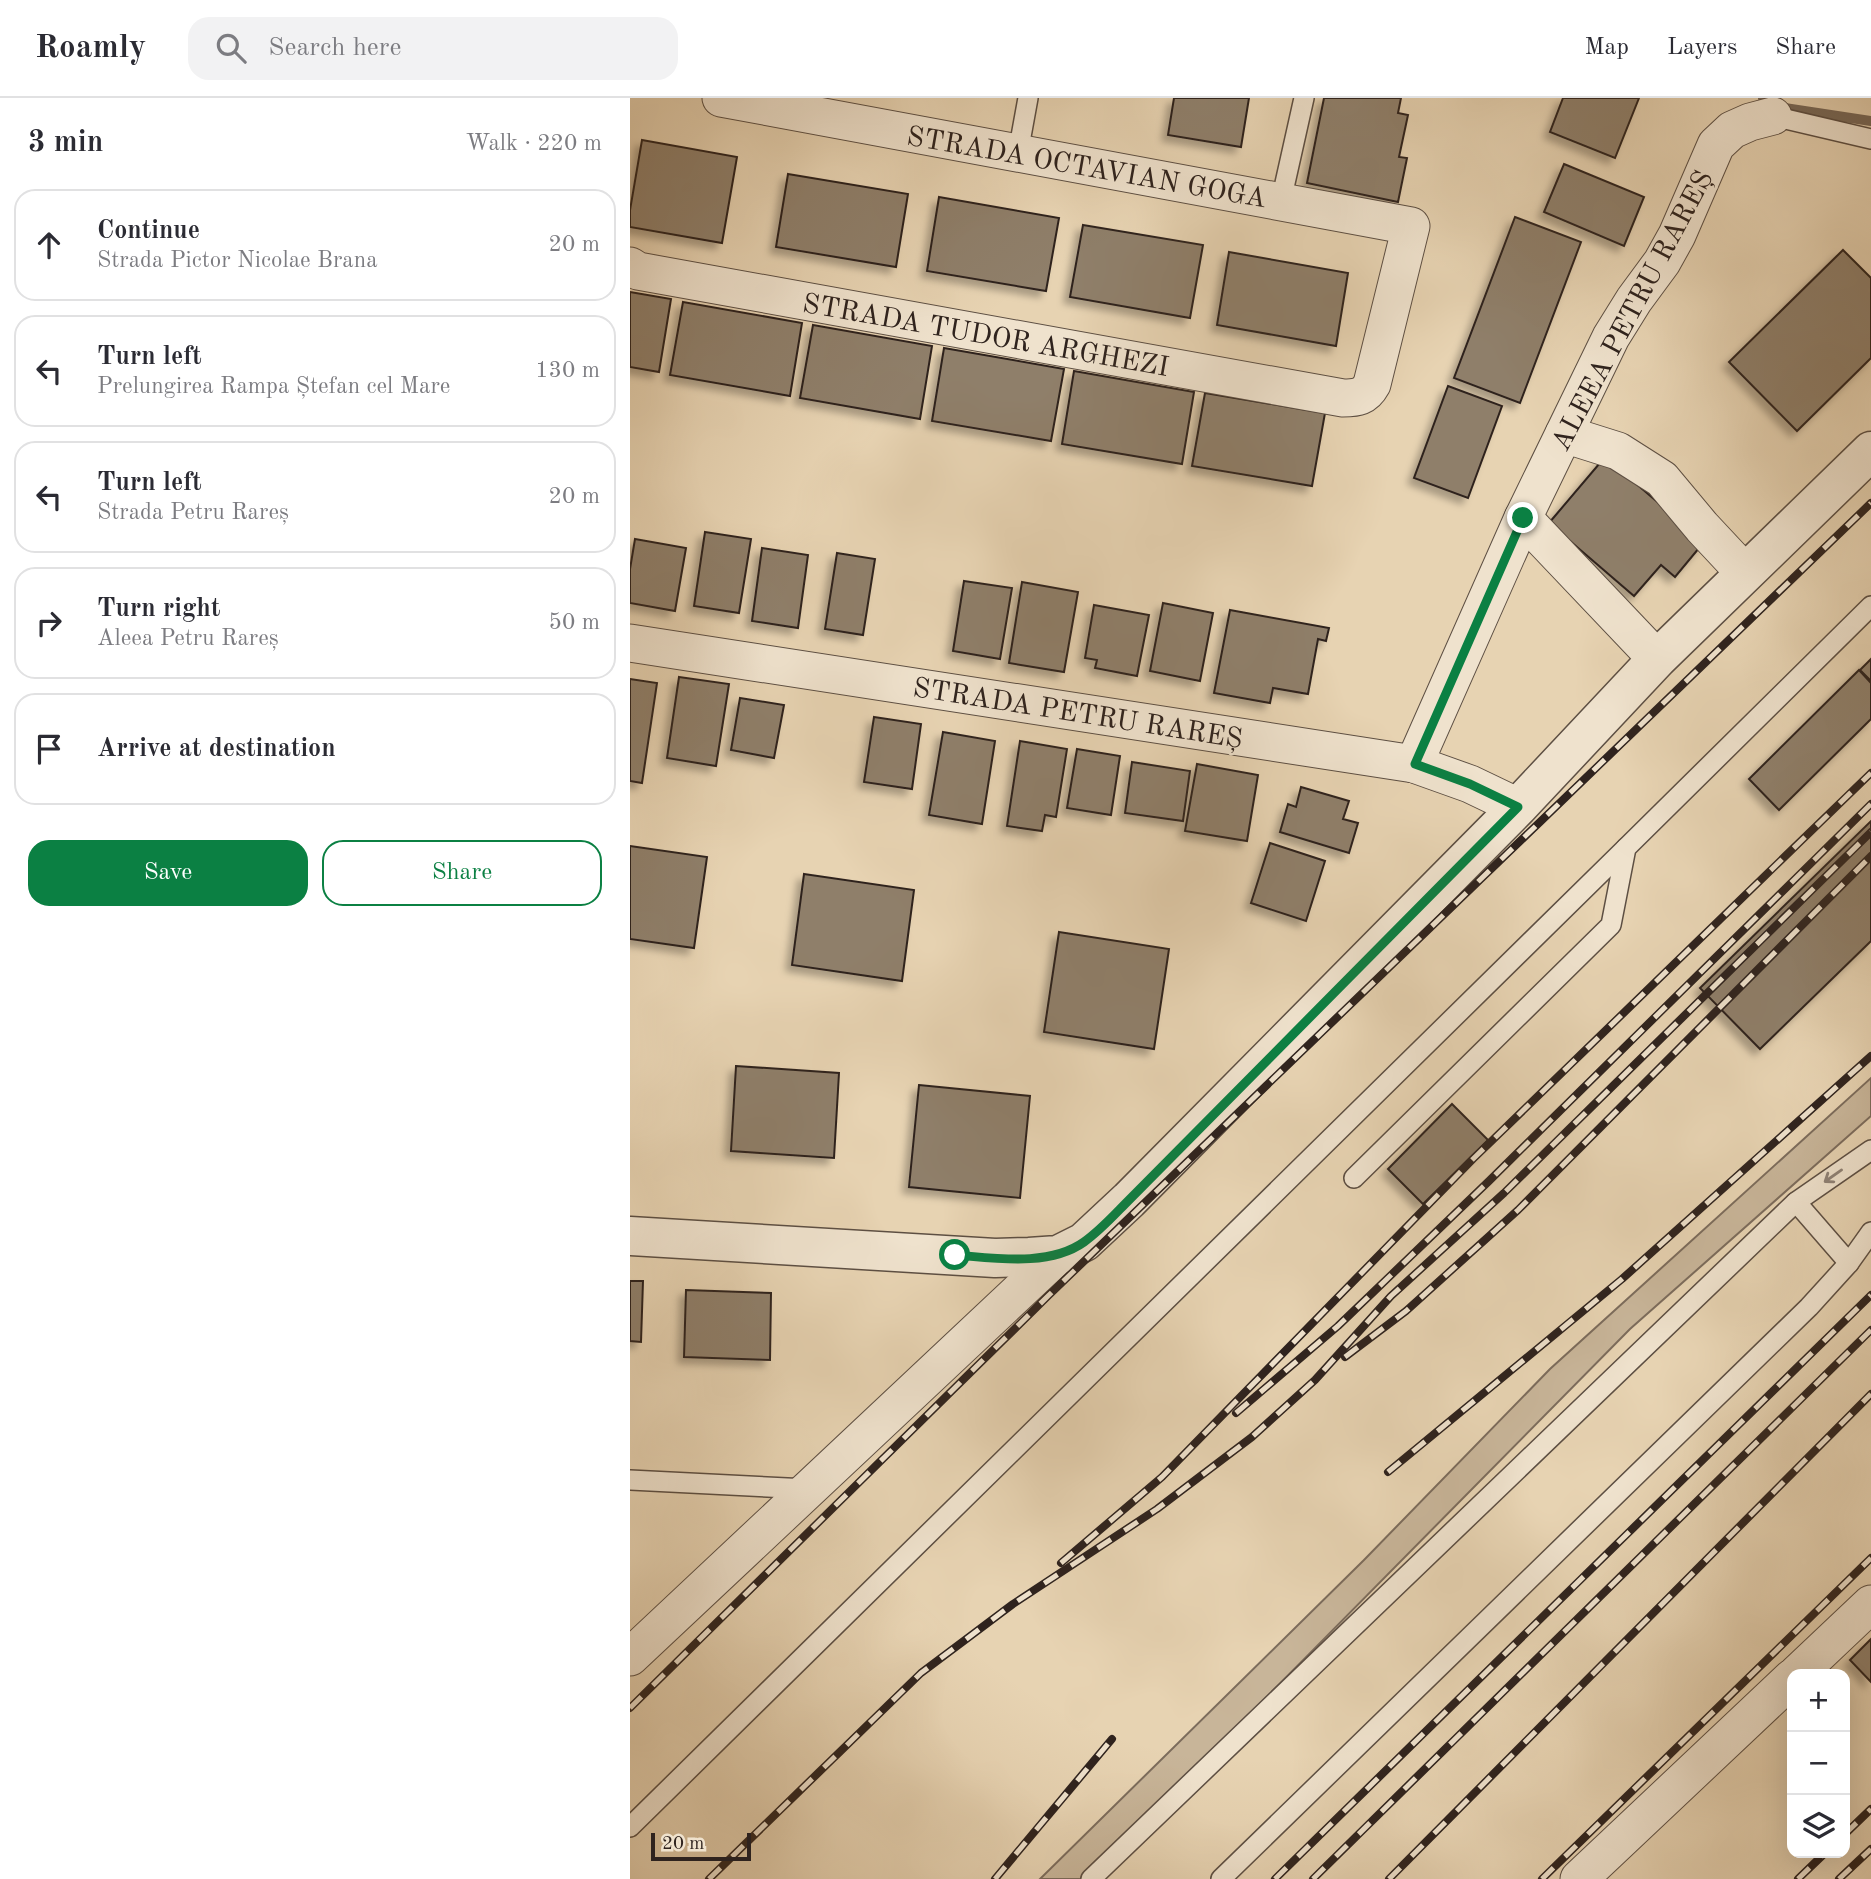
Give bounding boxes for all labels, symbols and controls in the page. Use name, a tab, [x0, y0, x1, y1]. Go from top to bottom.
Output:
search box	[188, 17, 678, 80]
icon: search	[212, 29, 250, 67]
text: Roamly	[35, 32, 146, 65]
text: Search here	[268, 35, 401, 61]
text: Map	[1585, 36, 1629, 60]
text: Layers	[1667, 36, 1737, 60]
text: Share	[1775, 36, 1836, 60]
street label: STRADA OCTAVIAN GOGA	[904, 123, 1269, 214]
text: 3 min	[28, 128, 103, 158]
text: Walk · 220 m	[466, 132, 602, 155]
street label: ALEEA PETRU RAREȘ	[1548, 167, 1720, 456]
text: Continue	[97, 218, 200, 244]
icon: ahead	[30, 226, 68, 264]
text: 20 m	[549, 233, 600, 256]
text: Strada Pictor Nicolae Brana	[97, 249, 378, 272]
street label: STRADA TUDOR ARGHEZI	[800, 291, 1171, 383]
text: Turn left	[97, 344, 202, 370]
icon: left	[30, 352, 68, 390]
text: 130 m	[535, 359, 600, 382]
text: Prelungirea Rampa Ștefan cel Mare	[97, 375, 450, 398]
text: Turn left	[97, 470, 202, 496]
icon: left	[30, 478, 68, 516]
text: 20 m	[549, 485, 600, 508]
text: Strada Petru Rareș	[97, 501, 289, 524]
route end	[1507, 502, 1538, 533]
text: Turn right	[97, 596, 220, 622]
icon: right	[30, 604, 68, 642]
text: 50 m	[549, 611, 600, 634]
text: Aleea Petru Rareș	[97, 627, 279, 650]
street label: STRADA PETRU RAREȘ	[911, 675, 1244, 755]
icon: arrive	[30, 730, 68, 768]
text: Arrive at destination	[97, 736, 336, 762]
button: Save	[28, 840, 308, 906]
button: Share	[322, 840, 602, 906]
one-way arrow	[1824, 1169, 1844, 1183]
route start	[939, 1239, 970, 1270]
map controls	[1787, 1669, 1850, 1858]
button: +	[1787, 1669, 1850, 1732]
button: −	[1787, 1732, 1850, 1795]
button: layers	[1787, 1795, 1850, 1858]
scale bar	[651, 1830, 751, 1862]
text: 20 m	[662, 1835, 704, 1854]

